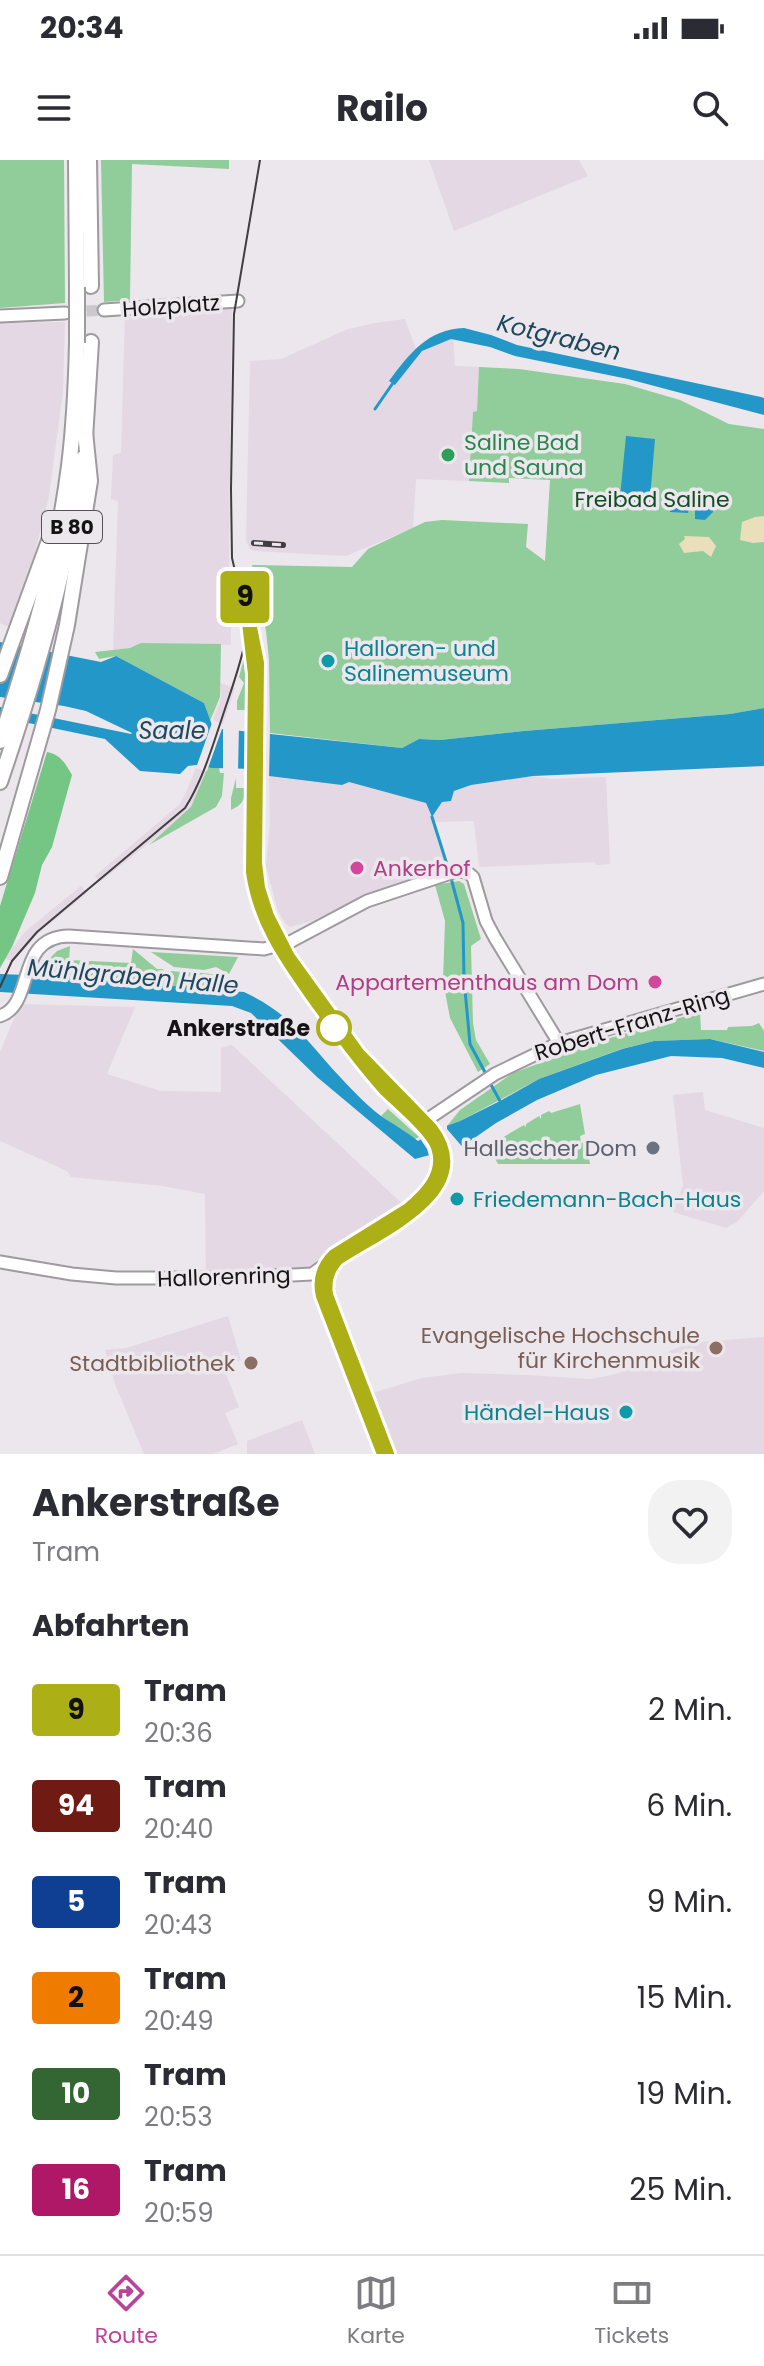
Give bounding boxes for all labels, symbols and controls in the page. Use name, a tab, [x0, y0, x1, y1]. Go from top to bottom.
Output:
text: 20:34	[40, 6, 124, 49]
text: Railo	[336, 83, 428, 134]
icon: menu	[32, 86, 76, 130]
icon: search	[688, 86, 732, 130]
street label: Holzplatz	[121, 287, 221, 325]
water label: Kotgraben	[494, 306, 624, 368]
place label: Saline Bad und Sauna	[464, 427, 584, 483]
marker: Saline Bad und Sauna	[439, 446, 457, 464]
park label: Freibad Saline	[574, 484, 730, 515]
road number: B 80	[42, 511, 102, 543]
line badge: 9	[219, 571, 271, 623]
text: 9	[236, 577, 254, 616]
place label: Halloren- und Salinemuseum	[344, 633, 509, 689]
marker: Halloren- und Salinemuseum	[319, 652, 337, 670]
water label: Saale	[138, 714, 206, 747]
place label: Ankerhof	[373, 853, 470, 884]
marker: Ankerhof	[348, 859, 366, 877]
water label: Mühlgraben Halle	[26, 950, 240, 1002]
place label: Appartementhaus am Dom	[335, 967, 639, 998]
marker: Appartementhaus am Dom	[646, 973, 664, 991]
street label: Robert-Franz-Ring	[531, 980, 733, 1068]
marker: Ankerstraße	[317, 1011, 351, 1045]
place label: Ankerstraße	[167, 1013, 310, 1044]
place label: Hallescher Dom	[464, 1133, 637, 1164]
marker: Hallescher Dom	[644, 1139, 662, 1157]
place label: Friedemann-Bach-Haus	[473, 1184, 741, 1215]
marker: Friedemann-Bach-Haus	[448, 1190, 466, 1208]
street label: Hallorenring	[157, 1259, 291, 1295]
place label: Evangelische Hochschule für Kirchenmusik	[421, 1320, 701, 1376]
marker: Evangelische Hochschule für Kirchenmusik	[707, 1339, 725, 1357]
place label: Stadtbibliothek	[69, 1348, 236, 1379]
marker: Stadtbibliothek	[242, 1354, 260, 1372]
place label: Händel-Haus	[464, 1397, 610, 1428]
marker: Händel-Haus	[617, 1403, 635, 1421]
text: Ankerstraße	[32, 1476, 280, 1529]
button: heart	[648, 1480, 732, 1564]
text: Tram	[32, 1534, 100, 1570]
text: Abfahrten	[32, 1604, 190, 1647]
text: Tram	[144, 1669, 227, 1712]
text: 2 Min.	[648, 1688, 732, 1731]
text: 9	[67, 1690, 85, 1729]
text: 20:36	[144, 1715, 213, 1751]
text: Tram	[144, 1765, 227, 1808]
text: 6 Min.	[646, 1784, 732, 1827]
text: 94	[58, 1786, 94, 1825]
text: 20:40	[144, 1811, 214, 1847]
text: Tram	[144, 1861, 227, 1904]
text: 9 Min.	[646, 1880, 732, 1923]
text: 5	[67, 1882, 85, 1921]
text: 20:43	[144, 1907, 212, 1943]
text: Tram	[144, 1957, 227, 2000]
text: 15 Min.	[637, 1976, 732, 2019]
text: 2	[68, 1978, 84, 2017]
text: 20:49	[144, 2003, 214, 2039]
text: Tram	[144, 2053, 227, 2096]
text: 19 Min.	[637, 2072, 732, 2115]
text: 10	[62, 2074, 90, 2113]
text: 20:53	[144, 2099, 212, 2135]
text: Tram	[144, 2149, 227, 2192]
text: 25 Min.	[629, 2168, 732, 2211]
text: 16	[62, 2170, 90, 2209]
text: 20:59	[144, 2195, 214, 2231]
tab: Route	[95, 2271, 158, 2352]
tab: Karte	[347, 2271, 405, 2352]
tab: Tickets	[594, 2271, 669, 2352]

